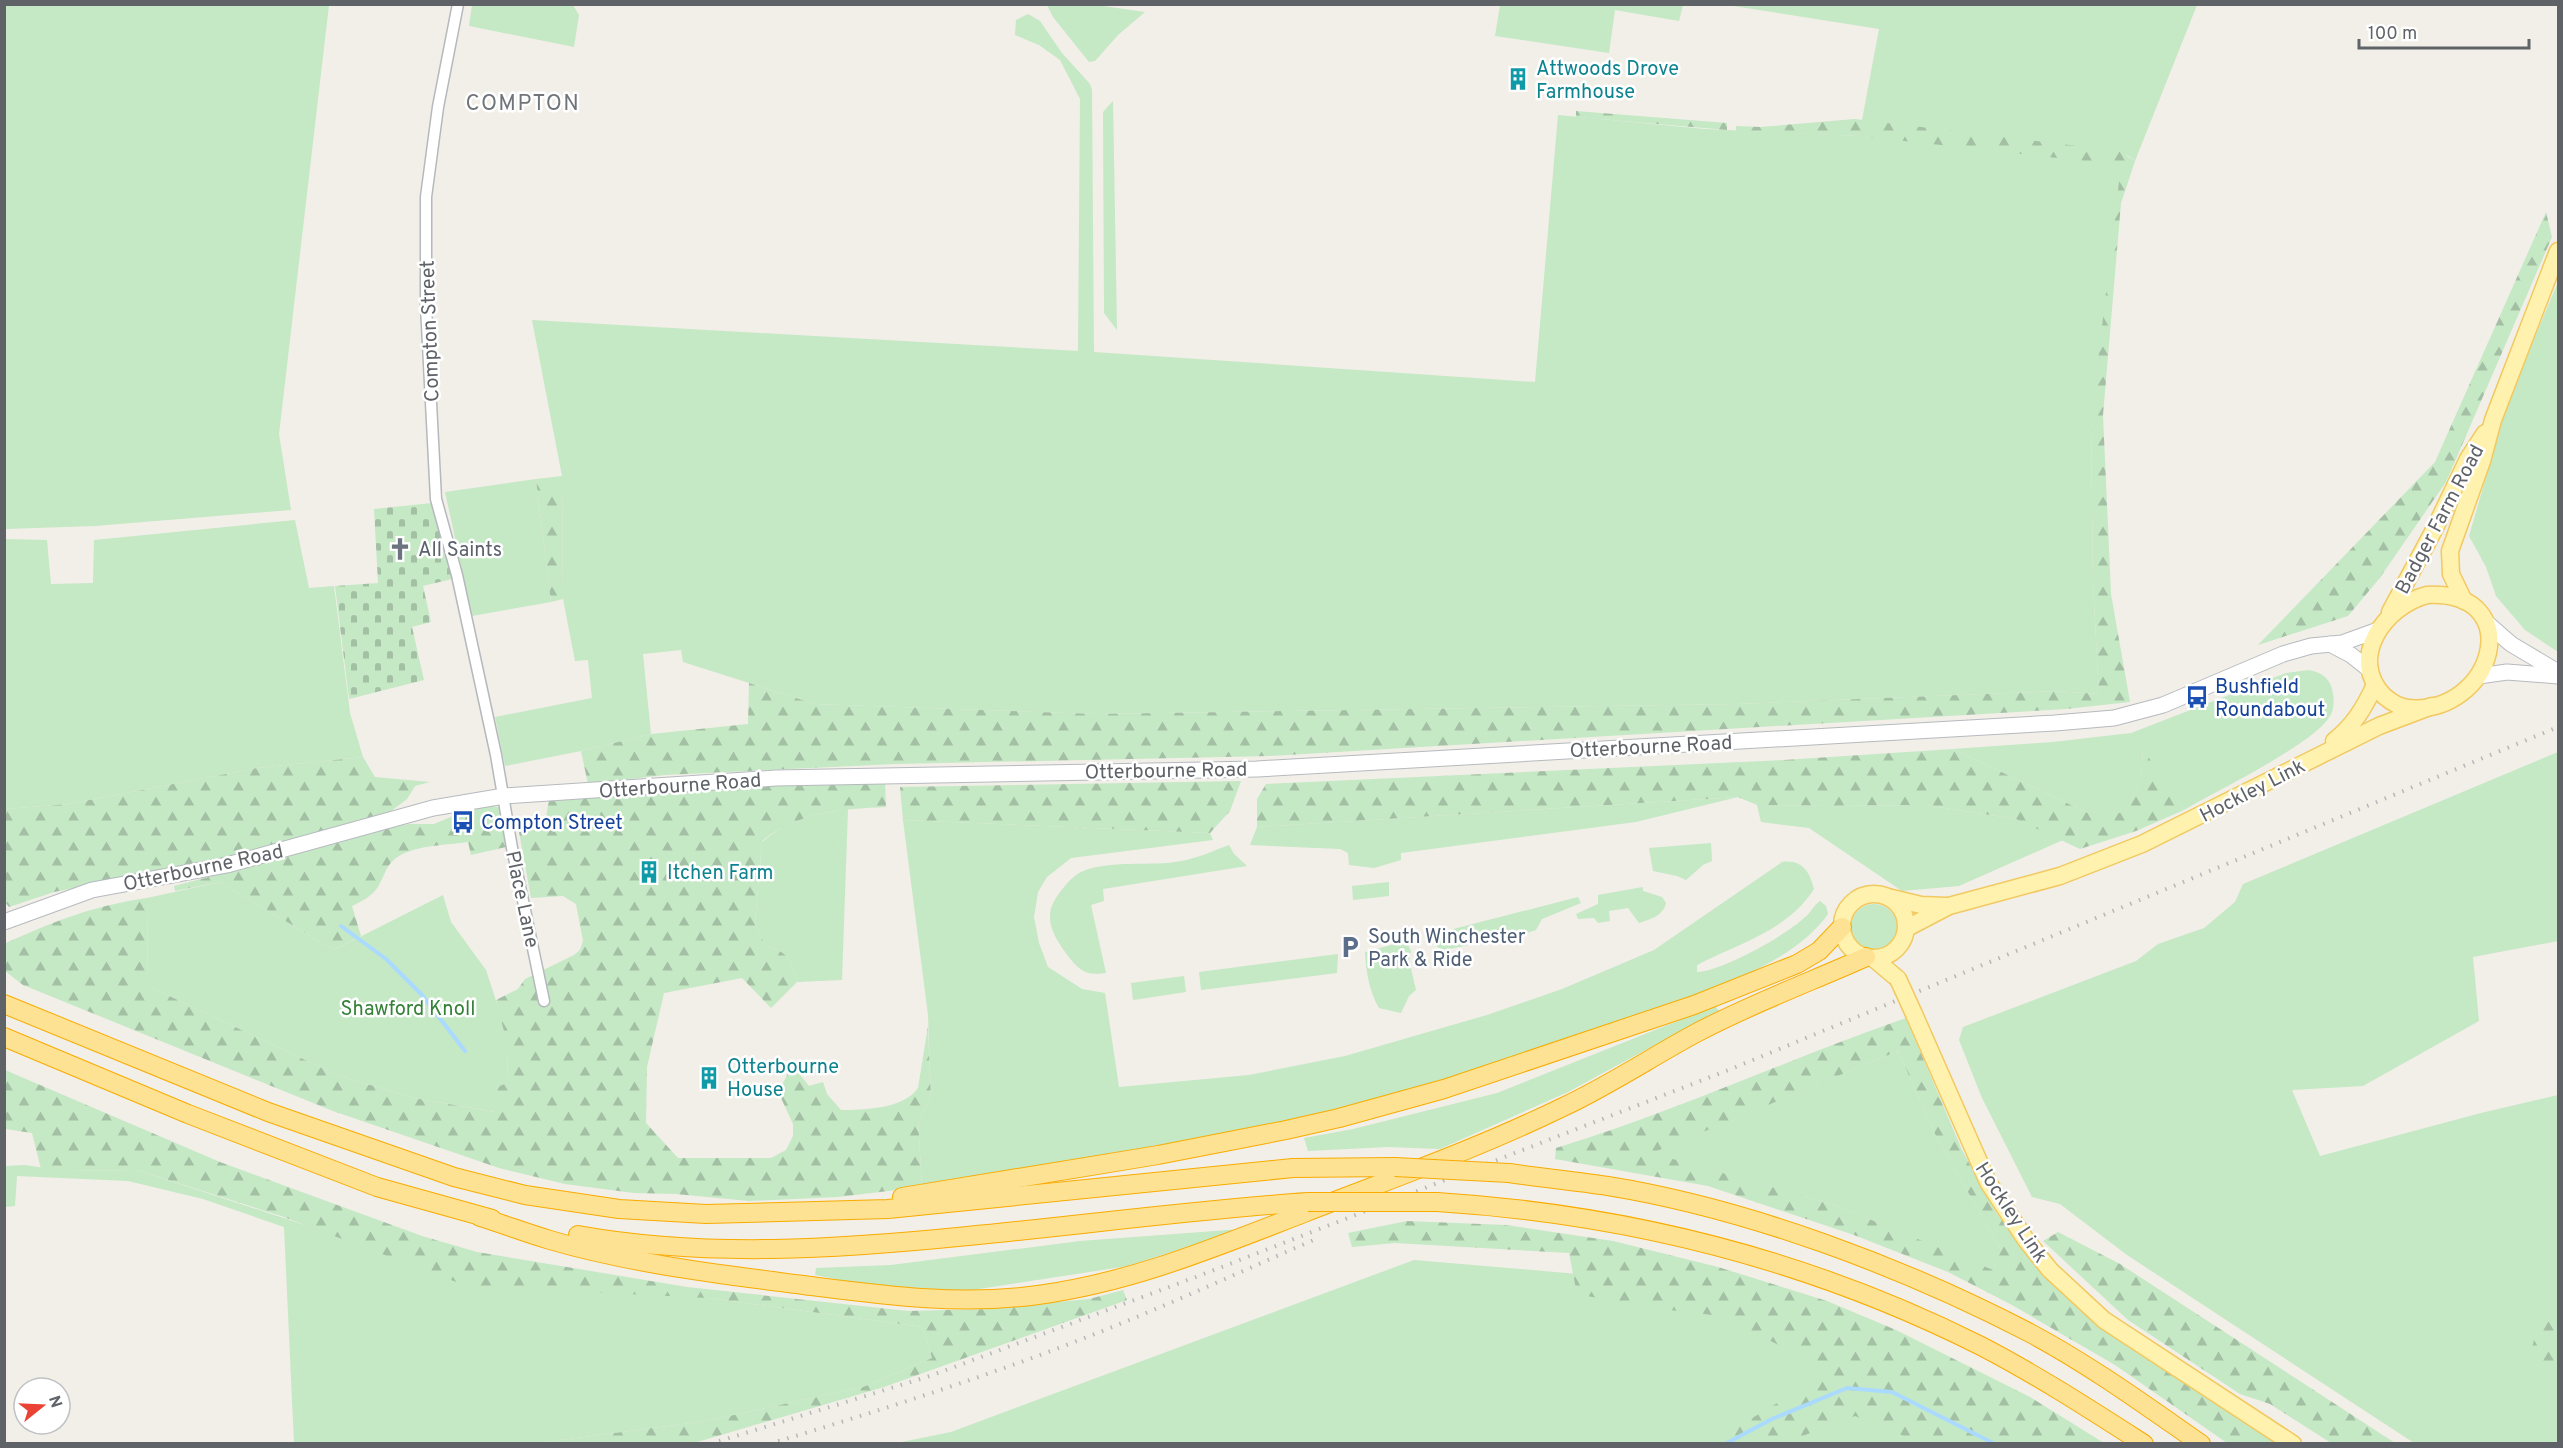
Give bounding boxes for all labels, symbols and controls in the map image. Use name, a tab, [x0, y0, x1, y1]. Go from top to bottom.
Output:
scale bar	[2359, 12, 2528, 50]
text: 100 m	[2368, 23, 2417, 46]
place label: Attwoods Drove Farmhouse	[1536, 57, 1679, 106]
building icon: Attwoods Drove Farmhouse	[1505, 66, 1531, 92]
district label: COMPTON	[466, 91, 580, 118]
street label: Compton Street	[416, 260, 446, 402]
street label: Badger Farm Road	[2390, 441, 2491, 599]
church icon: All Saints	[387, 536, 413, 562]
place label: All Saints	[418, 538, 502, 564]
place label: Bushfield Roundabout	[2215, 675, 2325, 724]
bus stop icon: Bushfield Roundabout	[2184, 684, 2210, 710]
street label: Otterbourne Road	[1569, 731, 1733, 765]
street label: Hockley Link	[2196, 754, 2310, 830]
street label: Otterbourne Road	[1084, 758, 1248, 786]
street label: Otterbourne Road	[598, 768, 762, 806]
bus stop icon: Compton Street	[450, 809, 476, 835]
place label: Compton Street	[481, 811, 623, 837]
street label: Otterbourne Road	[121, 839, 286, 899]
street label: Place Lane	[498, 849, 544, 950]
building icon: Itchen Farm	[636, 859, 662, 885]
place label: Itchen Farm	[667, 861, 774, 887]
place label: South Winchester Park & Ride	[1368, 925, 1526, 974]
parking icon: South Winchester Park & Ride	[1337, 934, 1363, 960]
park label: Shawford Knoll	[341, 997, 475, 1023]
place label: Otterbourne House	[727, 1055, 839, 1104]
building icon: Otterbourne House	[696, 1065, 722, 1091]
street label: Hockley Link	[1968, 1158, 2053, 1268]
north arrow	[12, 1376, 72, 1436]
text: N	[43, 1393, 66, 1411]

